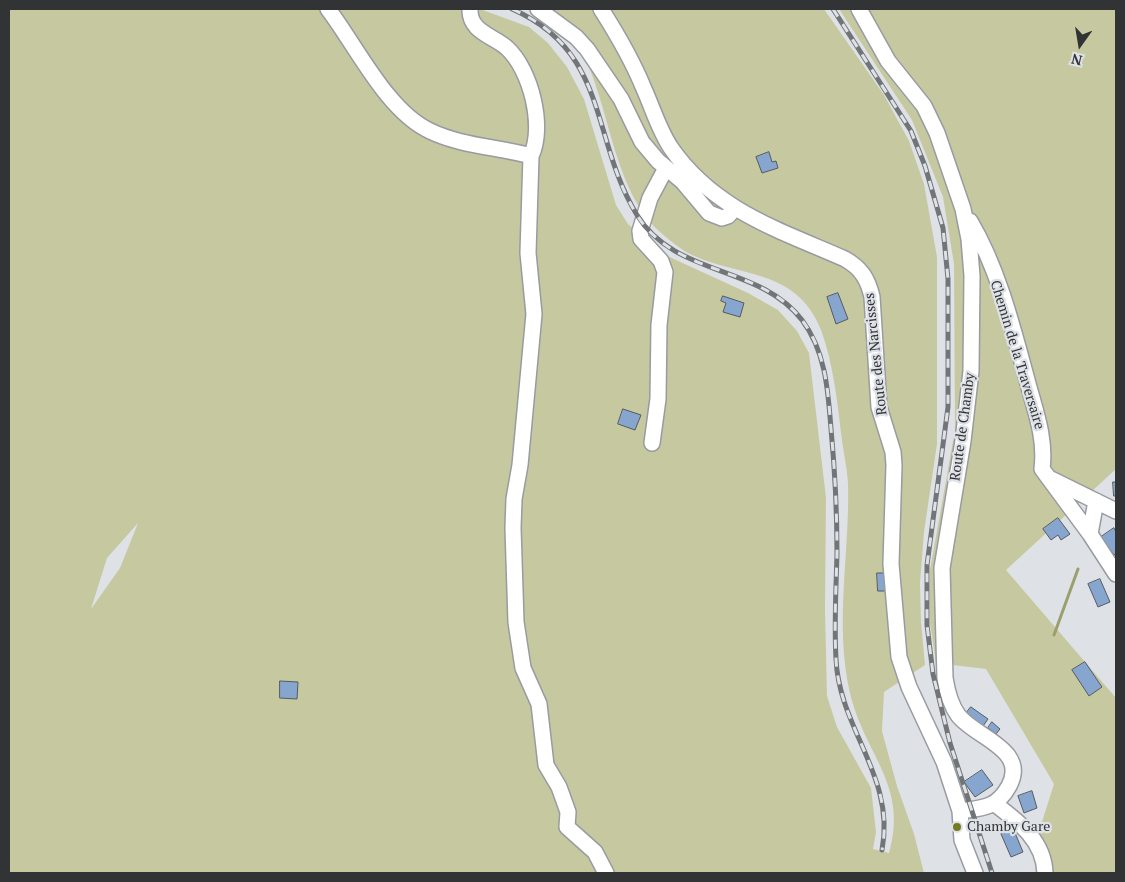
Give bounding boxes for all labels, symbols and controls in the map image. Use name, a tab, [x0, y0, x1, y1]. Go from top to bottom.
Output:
north arrow	[1055, 20, 1105, 70]
text: N	[1069, 50, 1084, 71]
street label: Chemin de la Traversaire	[986, 278, 1048, 432]
street label: Route des Narcisses	[861, 292, 891, 416]
street label: Route de Chamby	[947, 372, 979, 482]
place label: Chamby Gare	[967, 819, 1050, 835]
marker: Chamby Gare	[951, 821, 963, 833]

